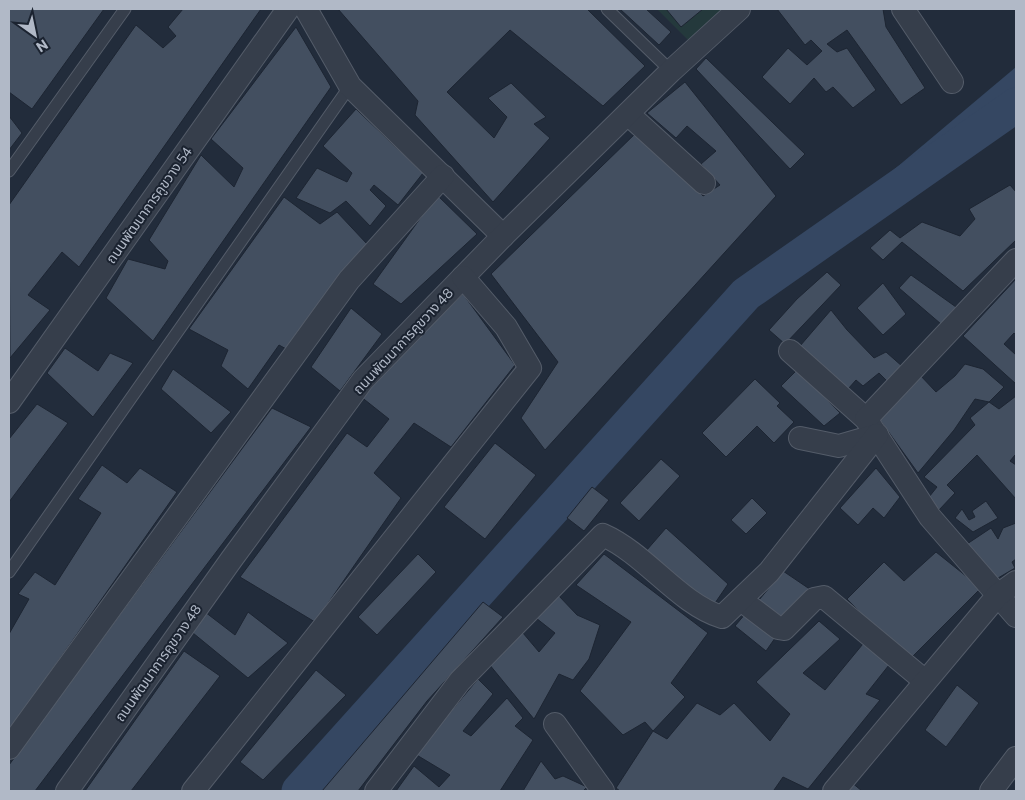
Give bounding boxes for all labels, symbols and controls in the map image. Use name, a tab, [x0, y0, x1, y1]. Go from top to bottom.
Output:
north arrow	[10, 10, 60, 60]
text: N	[33, 36, 51, 56]
street label: ถนนพัฒนาการคูขวาง 54	[102, 143, 196, 267]
street label: ถนนพัฒนาการคูขวาง 48	[349, 284, 457, 398]
street label: ถนนพัฒนาการคูขวาง 48	[111, 601, 205, 725]

